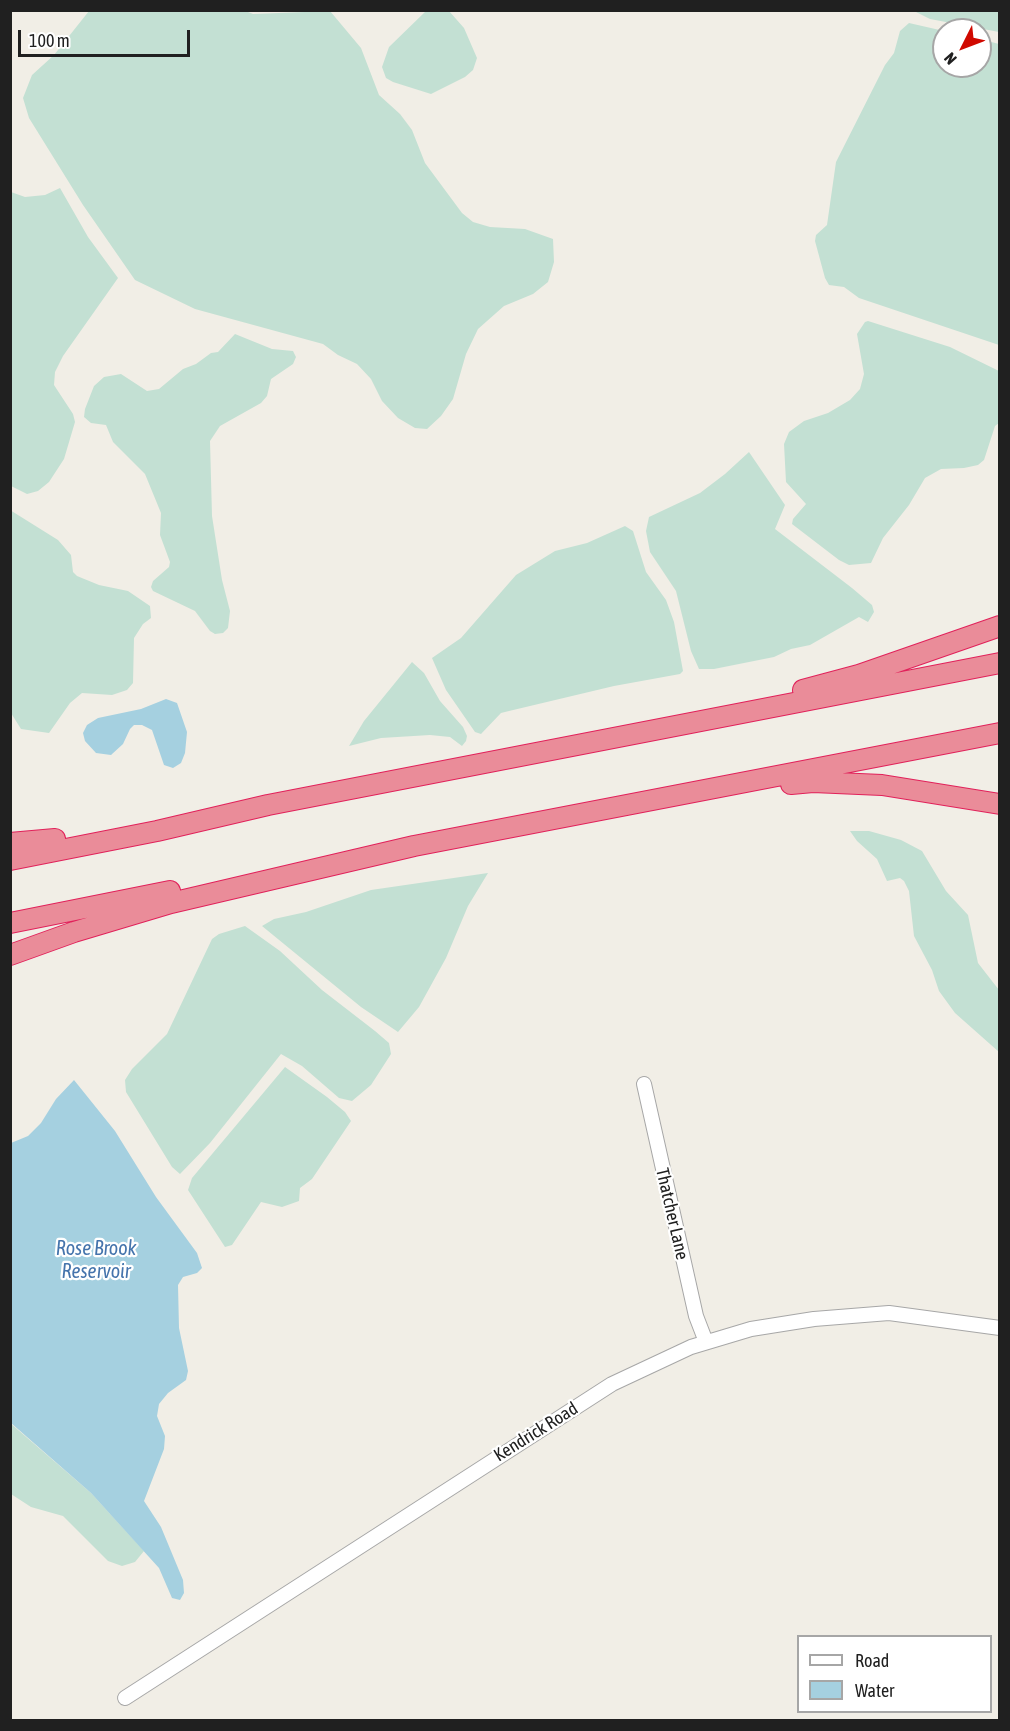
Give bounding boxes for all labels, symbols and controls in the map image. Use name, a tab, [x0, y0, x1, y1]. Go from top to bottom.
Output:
scale bar	[21, 18, 194, 56]
north arrow	[932, 18, 992, 78]
text: 100 m	[29, 30, 70, 51]
text: N	[940, 49, 960, 68]
street label: Thatcher Lane	[651, 1166, 693, 1262]
water label: Rose Brook Reservoir	[56, 1237, 136, 1284]
street label: Kendrick Road	[490, 1398, 582, 1466]
legend	[797, 1635, 992, 1713]
text: Road	[855, 1650, 889, 1671]
text: Water	[855, 1680, 894, 1701]

